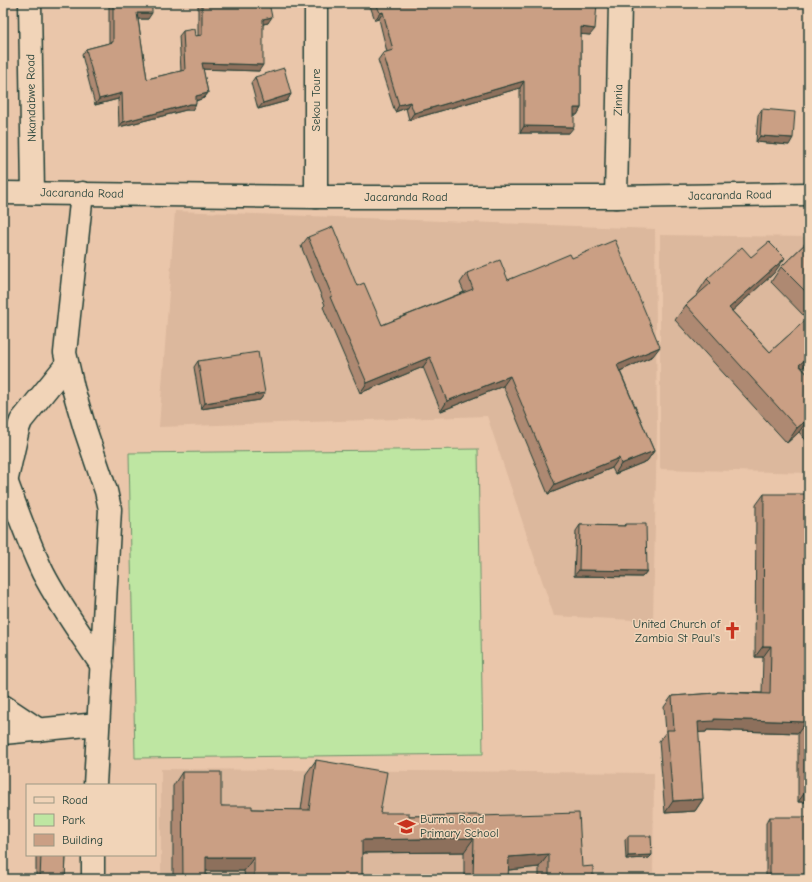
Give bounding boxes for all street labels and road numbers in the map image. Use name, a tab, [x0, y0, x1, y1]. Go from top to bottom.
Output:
street label: Nkandabwe Road	[23, 54, 39, 142]
street label: Sekou Toure	[309, 69, 323, 131]
street label: Zinnia	[611, 84, 625, 116]
street label: Jacaranda Road	[40, 185, 124, 201]
street label: Jacaranda Road	[688, 187, 772, 203]
street label: Jacaranda Road	[364, 190, 448, 204]

